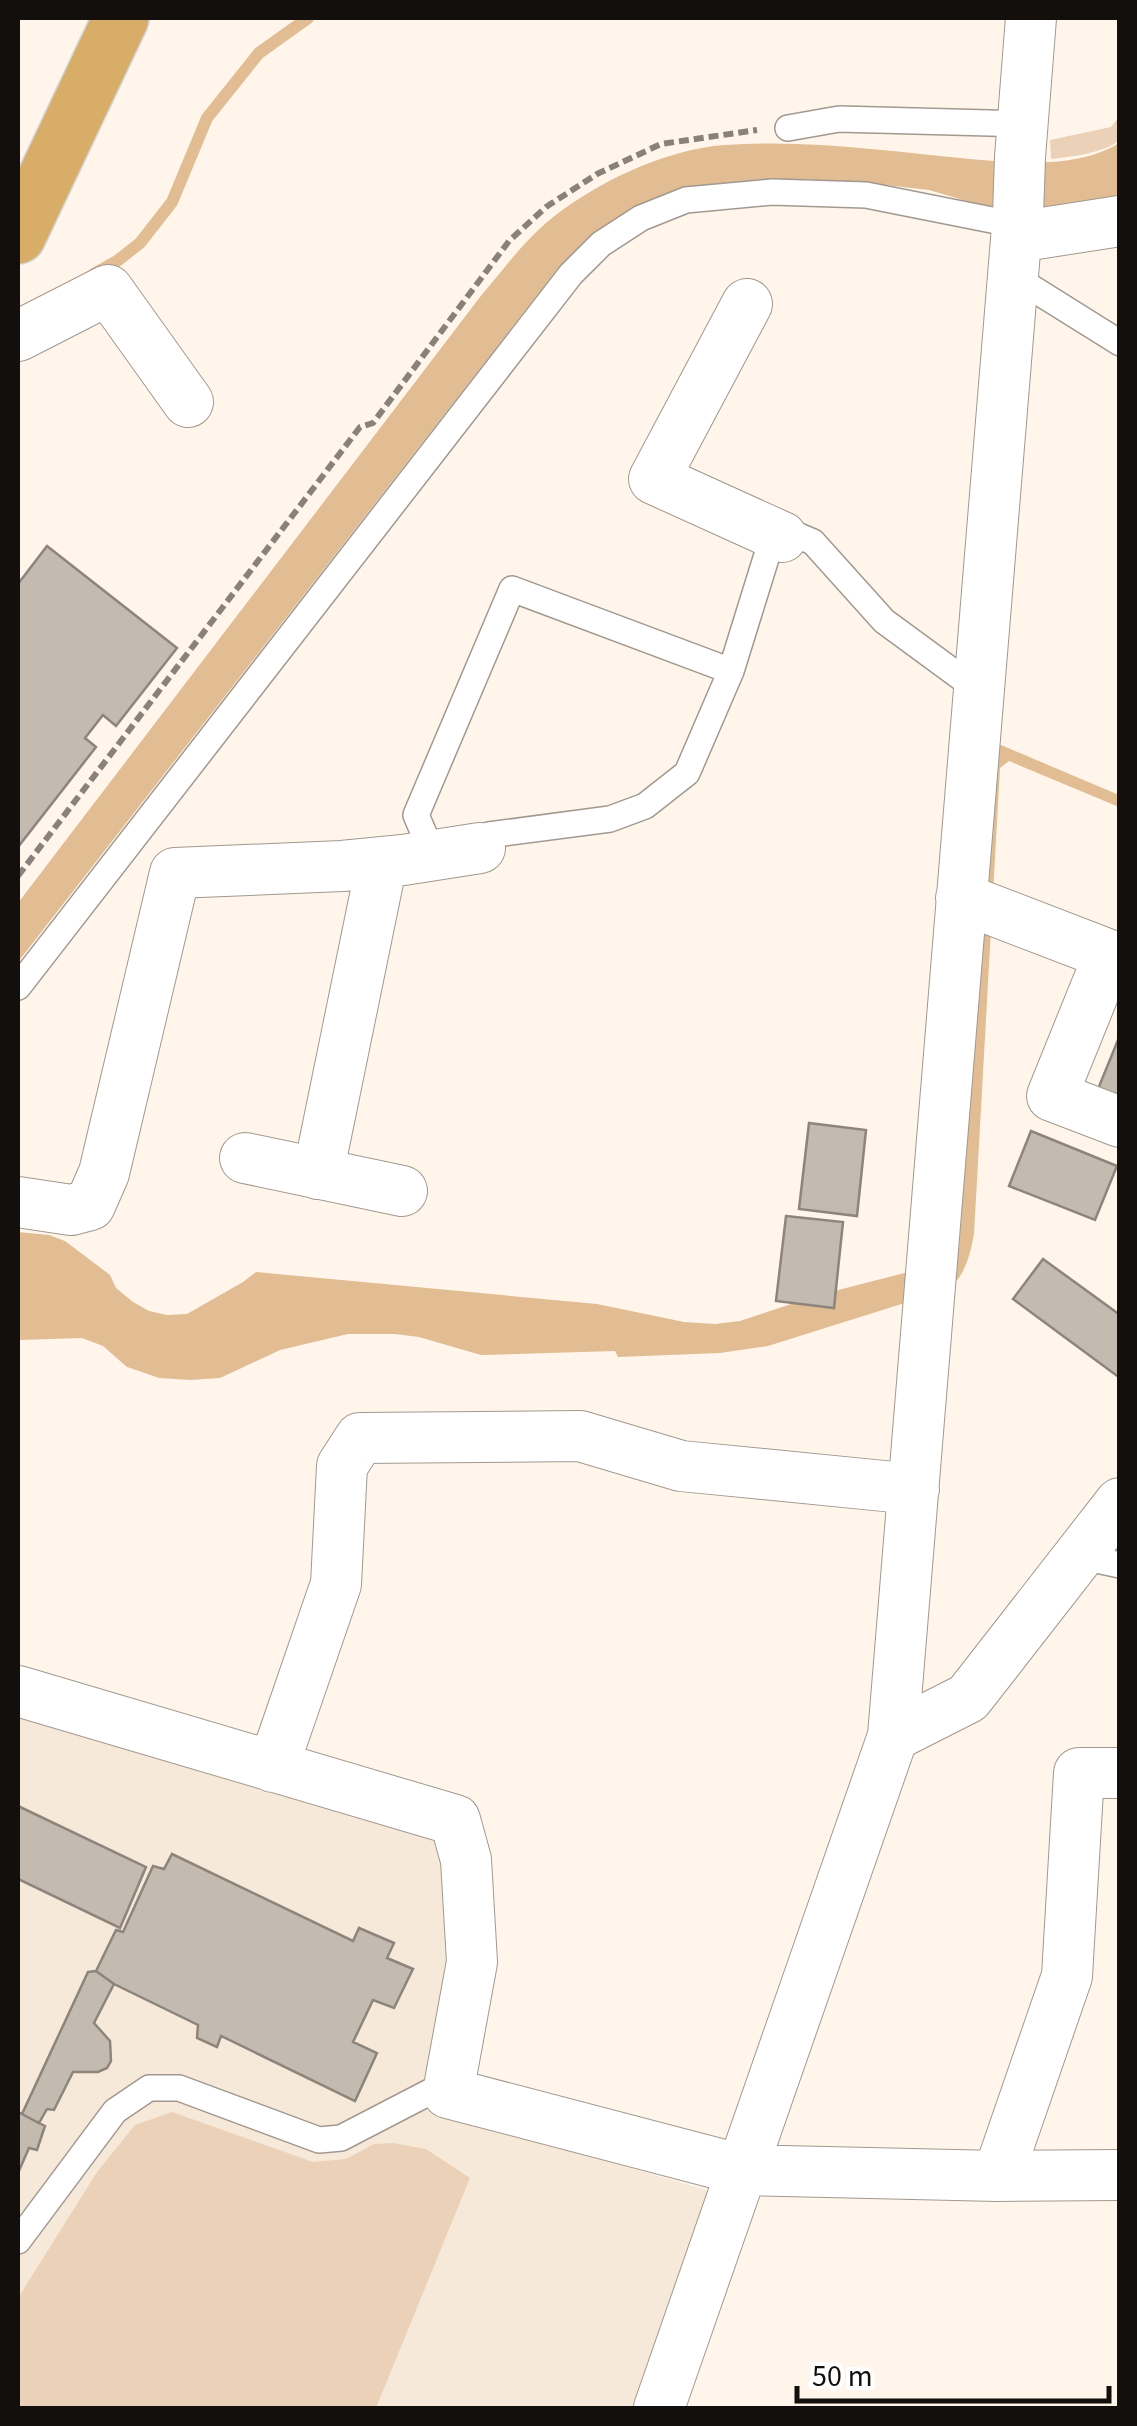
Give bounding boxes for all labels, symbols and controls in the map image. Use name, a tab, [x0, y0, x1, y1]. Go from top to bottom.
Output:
scale bar	[797, 2341, 1110, 2403]
text: 50 m	[812, 2355, 873, 2398]

